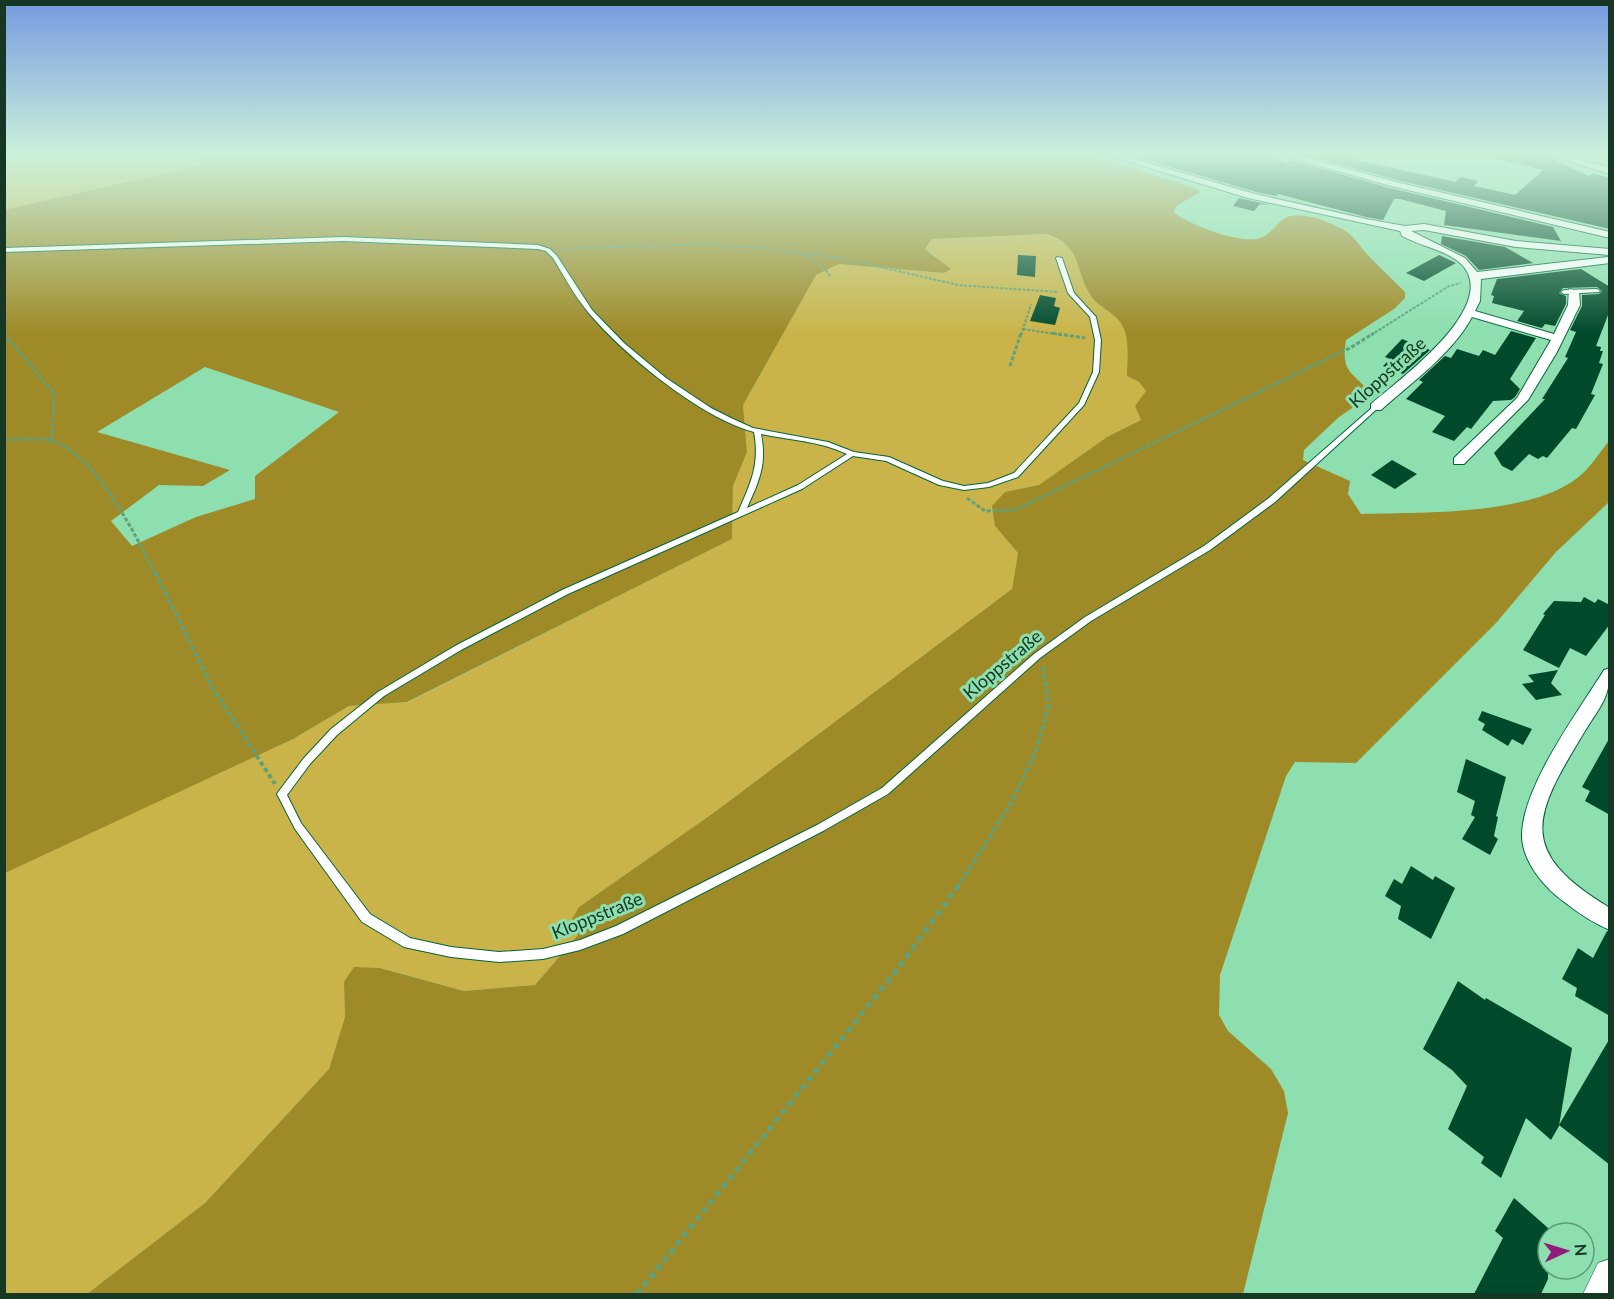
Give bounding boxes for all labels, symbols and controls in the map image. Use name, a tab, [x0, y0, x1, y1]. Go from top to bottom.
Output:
street label: Kloppstraße	[1344, 332, 1430, 412]
street label: Kloppstraße	[958, 625, 1046, 703]
street label: Kloppstraße	[548, 887, 646, 943]
north arrow	[1536, 1221, 1596, 1281]
text: N	[1572, 1243, 1591, 1257]

